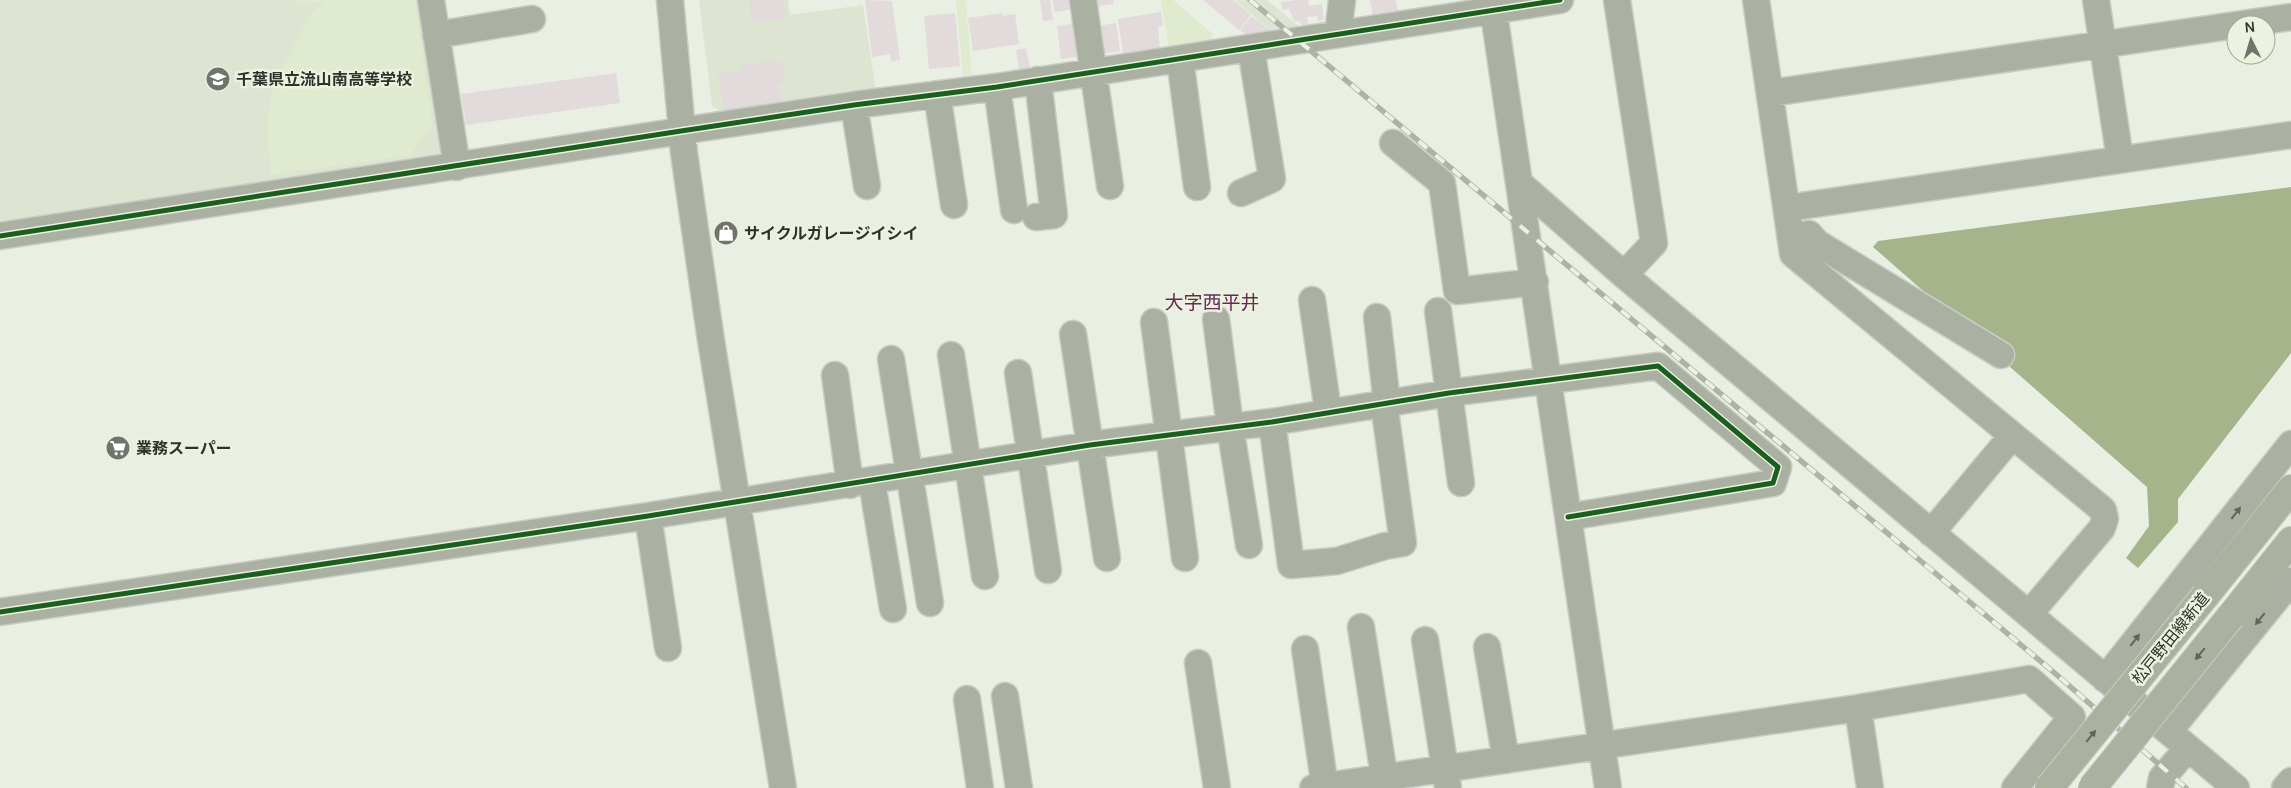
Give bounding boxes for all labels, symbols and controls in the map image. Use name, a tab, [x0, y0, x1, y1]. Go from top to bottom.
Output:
north arrow	[2226, 15, 2276, 65]
text: N	[2244, 17, 2256, 36]
school or university icon: 千葉県立流山南高等学校	[205, 66, 231, 92]
place label: 千葉県立流山南高等学校	[236, 68, 412, 90]
shop icon: サイクルガレージイシイ	[713, 220, 739, 246]
place label: サイクルガレージイシイ	[744, 222, 918, 244]
district label: 大字西平井	[1164, 289, 1260, 315]
supermarket icon: 業務スーパー	[105, 435, 131, 461]
place label: 業務スーパー	[136, 437, 232, 459]
one-way arrow	[2231, 507, 2242, 520]
street label: 松戸野田線新道	[2126, 588, 2214, 688]
one-way arrow	[2255, 612, 2266, 625]
one-way arrow	[2130, 634, 2141, 647]
one-way arrow	[2195, 647, 2206, 660]
one-way arrow	[2085, 730, 2096, 743]

